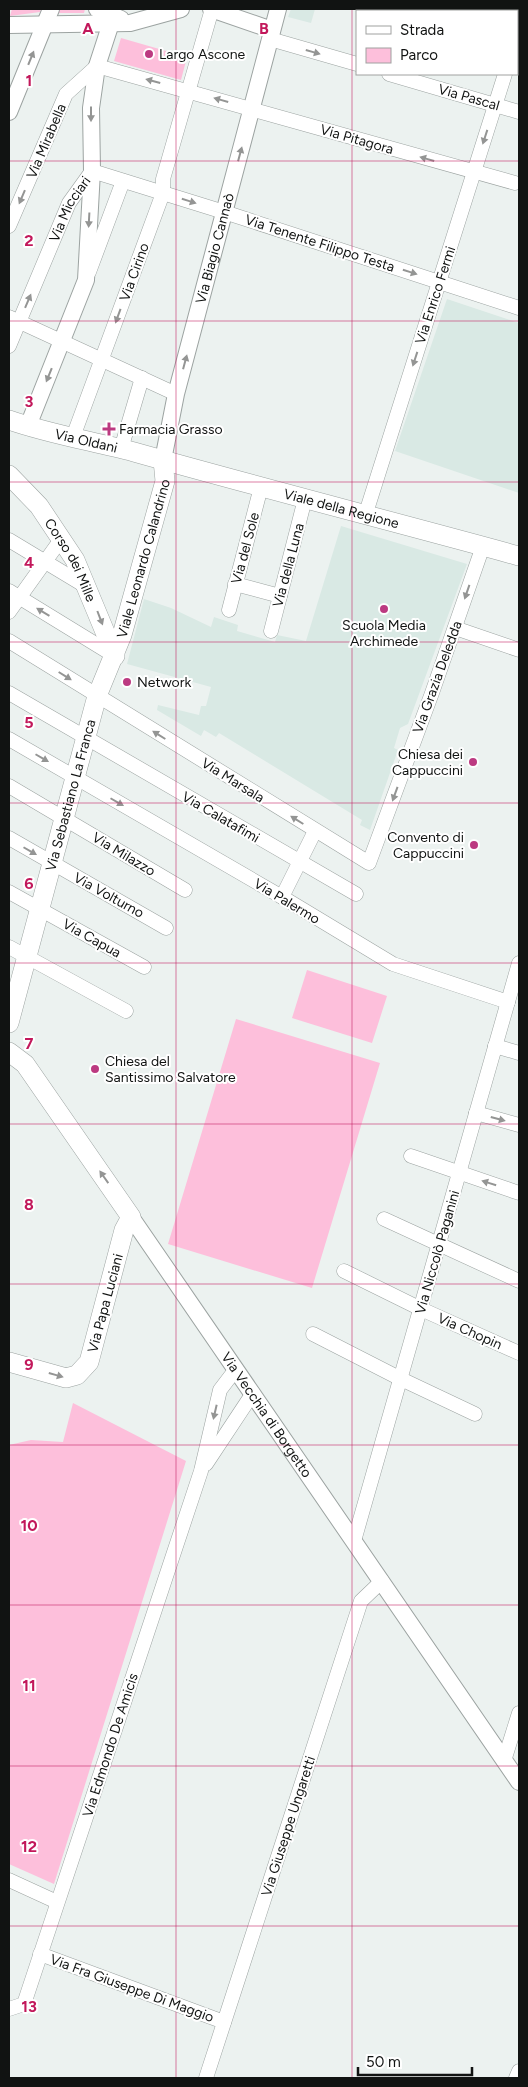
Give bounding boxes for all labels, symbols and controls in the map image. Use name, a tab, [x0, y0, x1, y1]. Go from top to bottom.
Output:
legend	[356, 10, 518, 75]
text: A	[82, 19, 94, 38]
text: B	[259, 19, 269, 38]
text: Strada	[400, 21, 444, 39]
place label: Largo Ascone	[159, 46, 245, 63]
text: Parco	[400, 46, 438, 64]
marker: Largo Ascone	[143, 48, 155, 60]
one-way arrow	[306, 48, 321, 56]
one-way arrow	[27, 51, 35, 65]
text: 1	[26, 71, 32, 90]
one-way arrow	[145, 77, 160, 85]
street label: Via Pascal	[436, 81, 501, 114]
one-way arrow	[213, 96, 228, 104]
street label: Via Mirabella	[23, 101, 70, 181]
one-way arrow	[87, 106, 95, 122]
street label: Via Pitagora	[318, 121, 396, 158]
one-way arrow	[481, 130, 489, 145]
one-way arrow	[236, 146, 244, 161]
one-way arrow	[420, 155, 435, 163]
street label: Via Micciari	[46, 173, 94, 244]
one-way arrow	[17, 189, 25, 204]
street label: Via Biagio Cannaò	[192, 191, 238, 306]
one-way arrow	[181, 198, 196, 206]
street label: Via Tenente Filippo Testa	[243, 211, 397, 276]
one-way arrow	[85, 212, 93, 228]
text: 2	[24, 231, 34, 250]
street label: Via Cirino	[116, 241, 153, 304]
street label: Via Enrico Fermi	[412, 244, 459, 346]
one-way arrow	[403, 269, 418, 277]
one-way arrow	[24, 294, 32, 308]
one-way arrow	[114, 309, 121, 324]
one-way arrow	[411, 351, 419, 366]
one-way arrow	[181, 354, 189, 369]
one-way arrow	[44, 368, 52, 382]
text: 3	[25, 392, 34, 411]
place label: Farmacia Grasso	[119, 421, 223, 438]
marker: Farmacia Grasso	[103, 423, 115, 435]
street label: Via Oldani	[53, 426, 119, 457]
street label: Viale Leonardo Calandrino	[114, 477, 174, 640]
street label: Viale della Regione	[282, 485, 401, 532]
street label: Via del Sole	[228, 510, 263, 586]
street label: Corso dei Mille	[41, 515, 100, 605]
street label: Via della Luna	[269, 521, 308, 609]
text: 4	[24, 553, 34, 572]
one-way arrow	[463, 585, 471, 600]
marker: Scuola Media Archimede	[378, 603, 390, 615]
one-way arrow	[37, 608, 50, 617]
one-way arrow	[97, 610, 104, 625]
place label: Scuola Media Archimede	[342, 617, 426, 650]
street label: Via Grazia Deledda	[409, 619, 466, 736]
one-way arrow	[58, 672, 71, 681]
place label: Network	[137, 674, 191, 691]
marker: Network	[121, 676, 133, 688]
text: 5	[24, 713, 34, 732]
street label: Via Sebastiano La Franca	[42, 717, 99, 873]
one-way arrow	[152, 730, 166, 739]
place label: Chiesa dei Cappuccini	[392, 746, 463, 779]
one-way arrow	[35, 754, 49, 762]
street label: Via Marsala	[198, 754, 267, 806]
marker: Chiesa dei Cappuccini	[467, 756, 479, 768]
one-way arrow	[391, 787, 399, 802]
street label: Via Calatafimi	[179, 788, 263, 847]
one-way arrow	[111, 797, 124, 806]
one-way arrow	[291, 815, 304, 824]
street label: Via Milazzo	[89, 829, 158, 880]
place label: Convento di Cappuccini	[387, 829, 464, 862]
marker: Convento di Cappuccini	[468, 839, 480, 851]
one-way arrow	[24, 846, 37, 855]
street label: Via Volturno	[71, 869, 147, 922]
text: 6	[24, 874, 34, 893]
street label: Via Palermo	[251, 875, 323, 928]
street label: Via Capua	[60, 915, 124, 961]
text: 7	[25, 1034, 34, 1053]
place label: Chiesa del Santissimo Salvatore	[105, 1053, 236, 1086]
marker: Chiesa del Santissimo Salvatore	[89, 1063, 101, 1075]
one-way arrow	[490, 1115, 505, 1123]
one-way arrow	[99, 1170, 109, 1184]
one-way arrow	[481, 1179, 496, 1187]
street label: Via Niccolò Paganini	[412, 1188, 463, 1316]
text: 8	[24, 1195, 34, 1214]
street label: Via Papa Luciani	[84, 1252, 127, 1354]
street label: Via Chopin	[435, 1310, 505, 1353]
street label: Via Vecchia di Borgetto	[218, 1349, 315, 1481]
text: 9	[24, 1355, 34, 1374]
one-way arrow	[48, 1372, 63, 1380]
one-way arrow	[211, 1404, 219, 1419]
text: 10	[20, 1516, 38, 1535]
street label: Via Edmondo De Amicis	[79, 1671, 142, 1819]
text: 11	[22, 1676, 36, 1695]
street label: Via Giuseppe Ungaretti	[258, 1754, 319, 1898]
text: 12	[21, 1837, 37, 1856]
street label: Via Fra Giuseppe Di Maggio	[48, 1951, 216, 2026]
text: 13	[21, 1997, 37, 2016]
scale bar	[358, 2044, 472, 2076]
text: 50 m	[366, 2053, 401, 2071]

